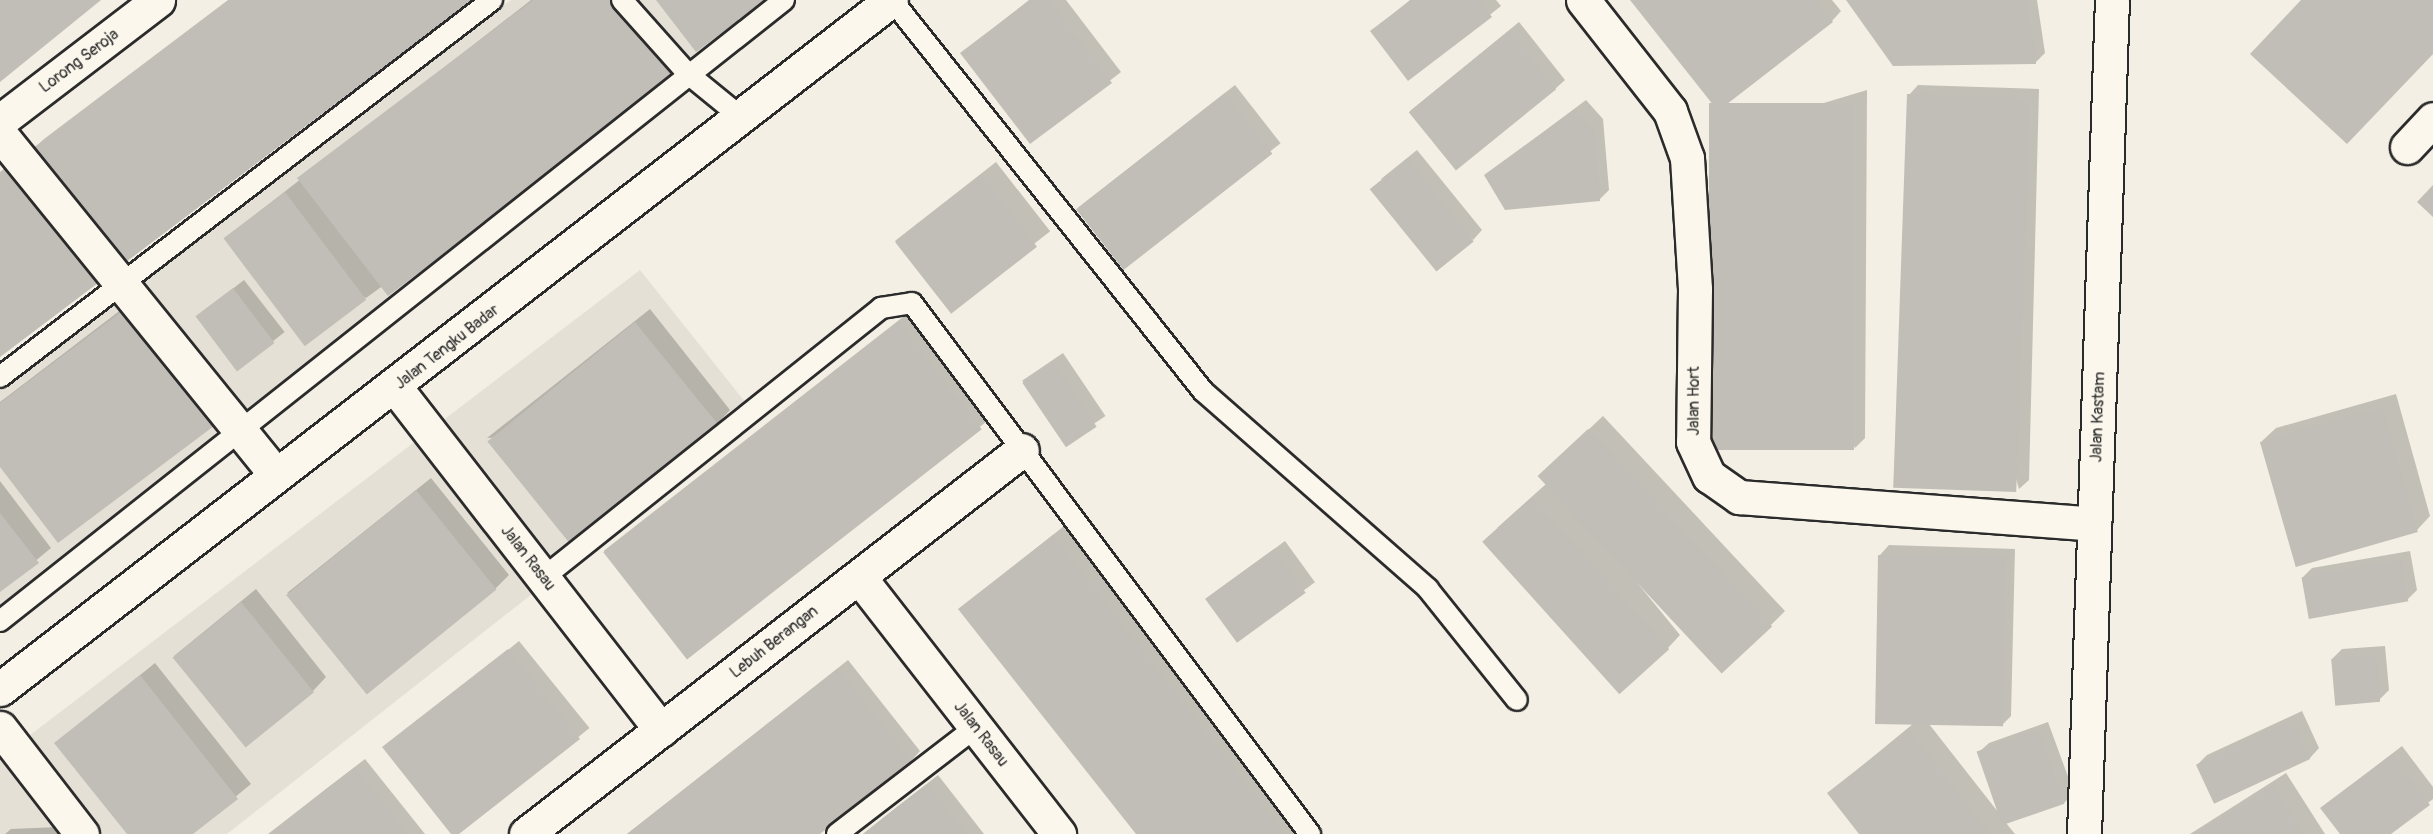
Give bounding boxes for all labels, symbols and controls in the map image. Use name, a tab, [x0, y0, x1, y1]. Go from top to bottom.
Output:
street label: Lorong Seroja	[36, 25, 122, 97]
street label: Jalan Tengku Badar	[391, 300, 503, 394]
street label: Jalan Hort	[1684, 366, 1704, 436]
street label: Jalan Kastam	[2087, 371, 2109, 463]
street label: Jalan Rasau	[497, 522, 559, 594]
street label: Lebuh Berangan	[726, 602, 822, 682]
street label: Jalan Rasau	[950, 698, 1012, 770]

